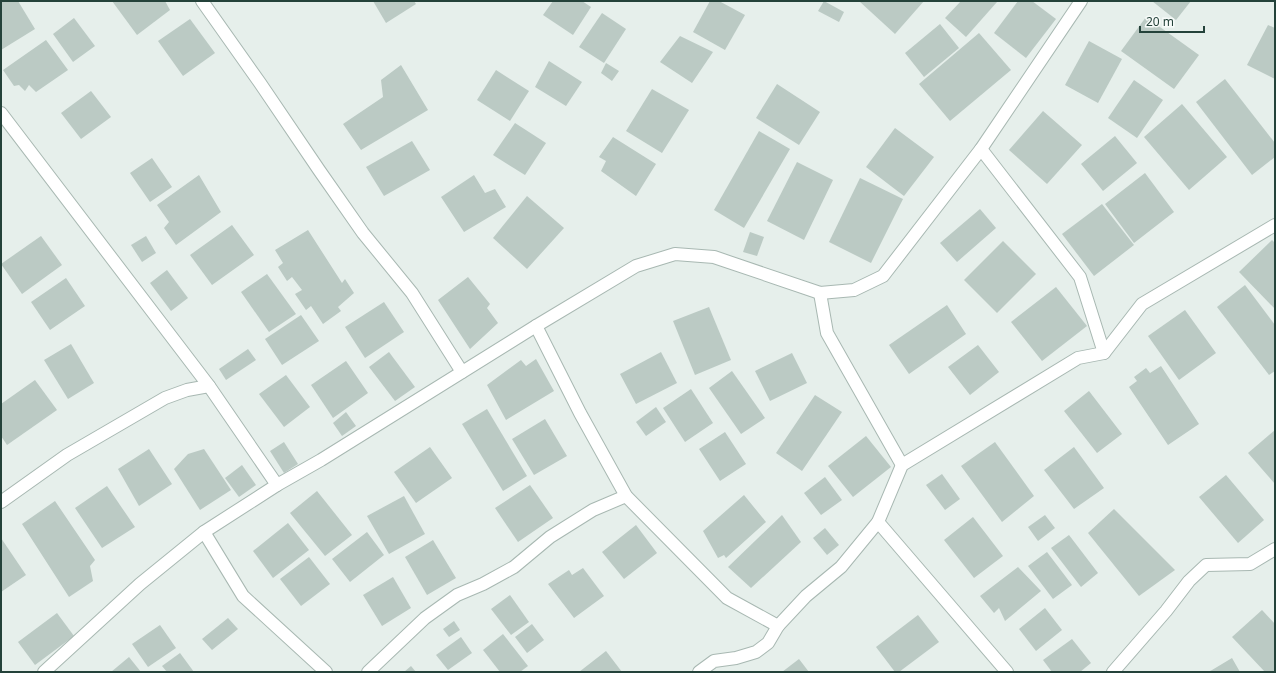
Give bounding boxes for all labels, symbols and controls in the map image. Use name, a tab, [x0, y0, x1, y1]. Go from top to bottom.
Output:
scale bar	[1140, 8, 1204, 34]
text: 20 m	[1146, 13, 1174, 30]

